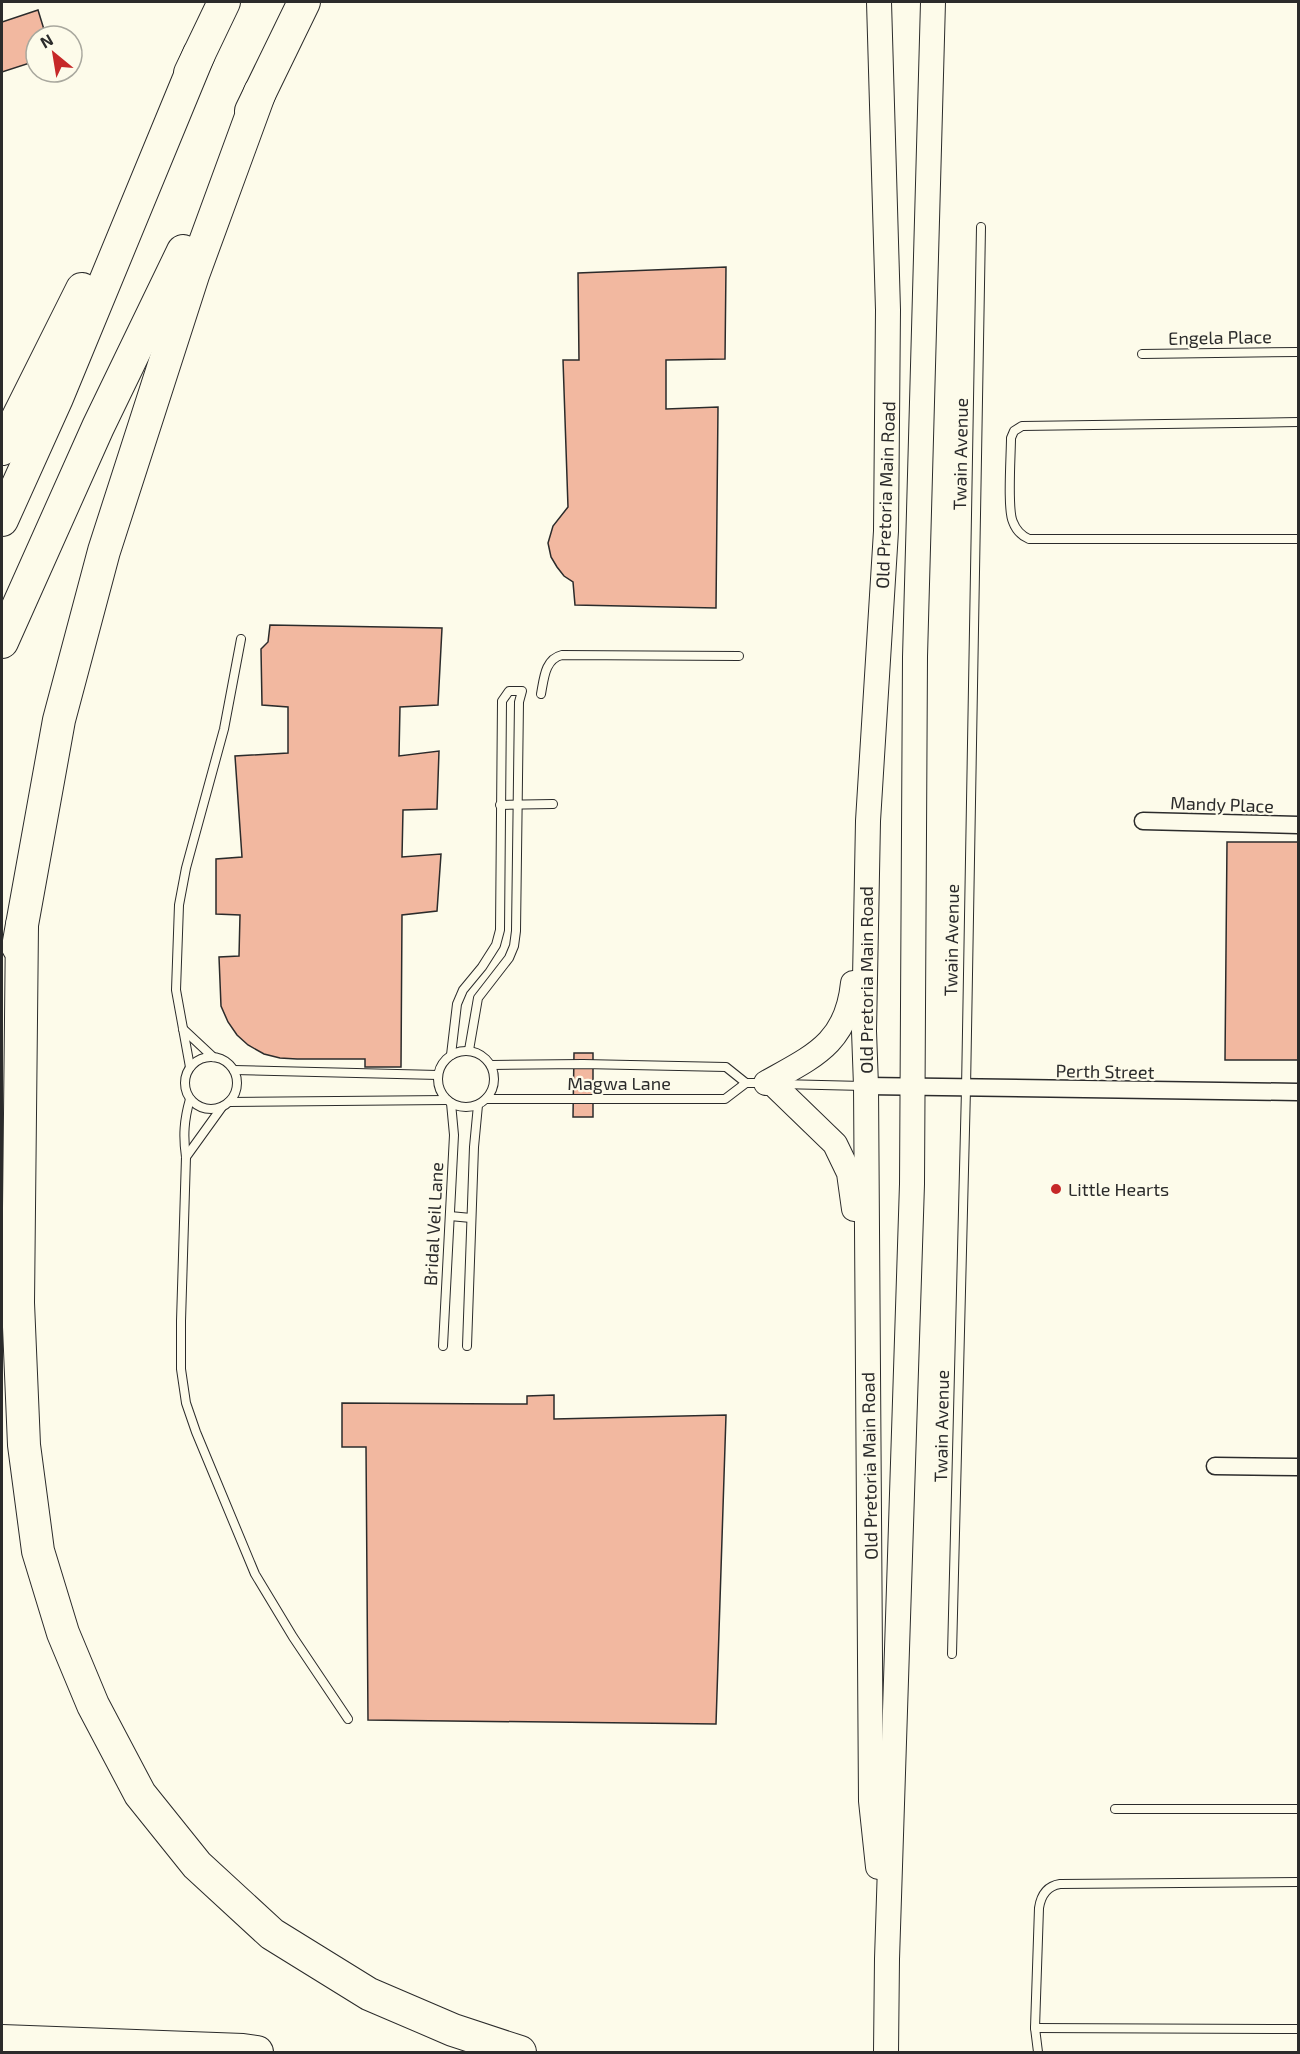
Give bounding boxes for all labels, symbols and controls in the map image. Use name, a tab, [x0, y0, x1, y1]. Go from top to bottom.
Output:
north arrow	[24, 24, 84, 84]
text: N	[36, 29, 56, 52]
street label: Engela Place	[1168, 325, 1272, 349]
street label: Twain Avenue	[948, 397, 972, 511]
street label: Old Pretoria Main Road	[871, 401, 899, 589]
street label: Mandy Place	[1170, 791, 1274, 817]
street label: Twain Avenue	[939, 883, 963, 997]
street label: Old Pretoria Main Road	[855, 886, 877, 1074]
street label: Perth Street	[1055, 1059, 1155, 1083]
street label: Magwa Lane	[567, 1072, 671, 1094]
street label: Bridal Veil Lane	[419, 1161, 447, 1287]
place label: Little Hearts	[1068, 1178, 1169, 1200]
marker: Little Hearts	[1049, 1182, 1063, 1196]
street label: Twain Avenue	[929, 1369, 953, 1483]
street label: Old Pretoria Main Road	[856, 1372, 882, 1560]

